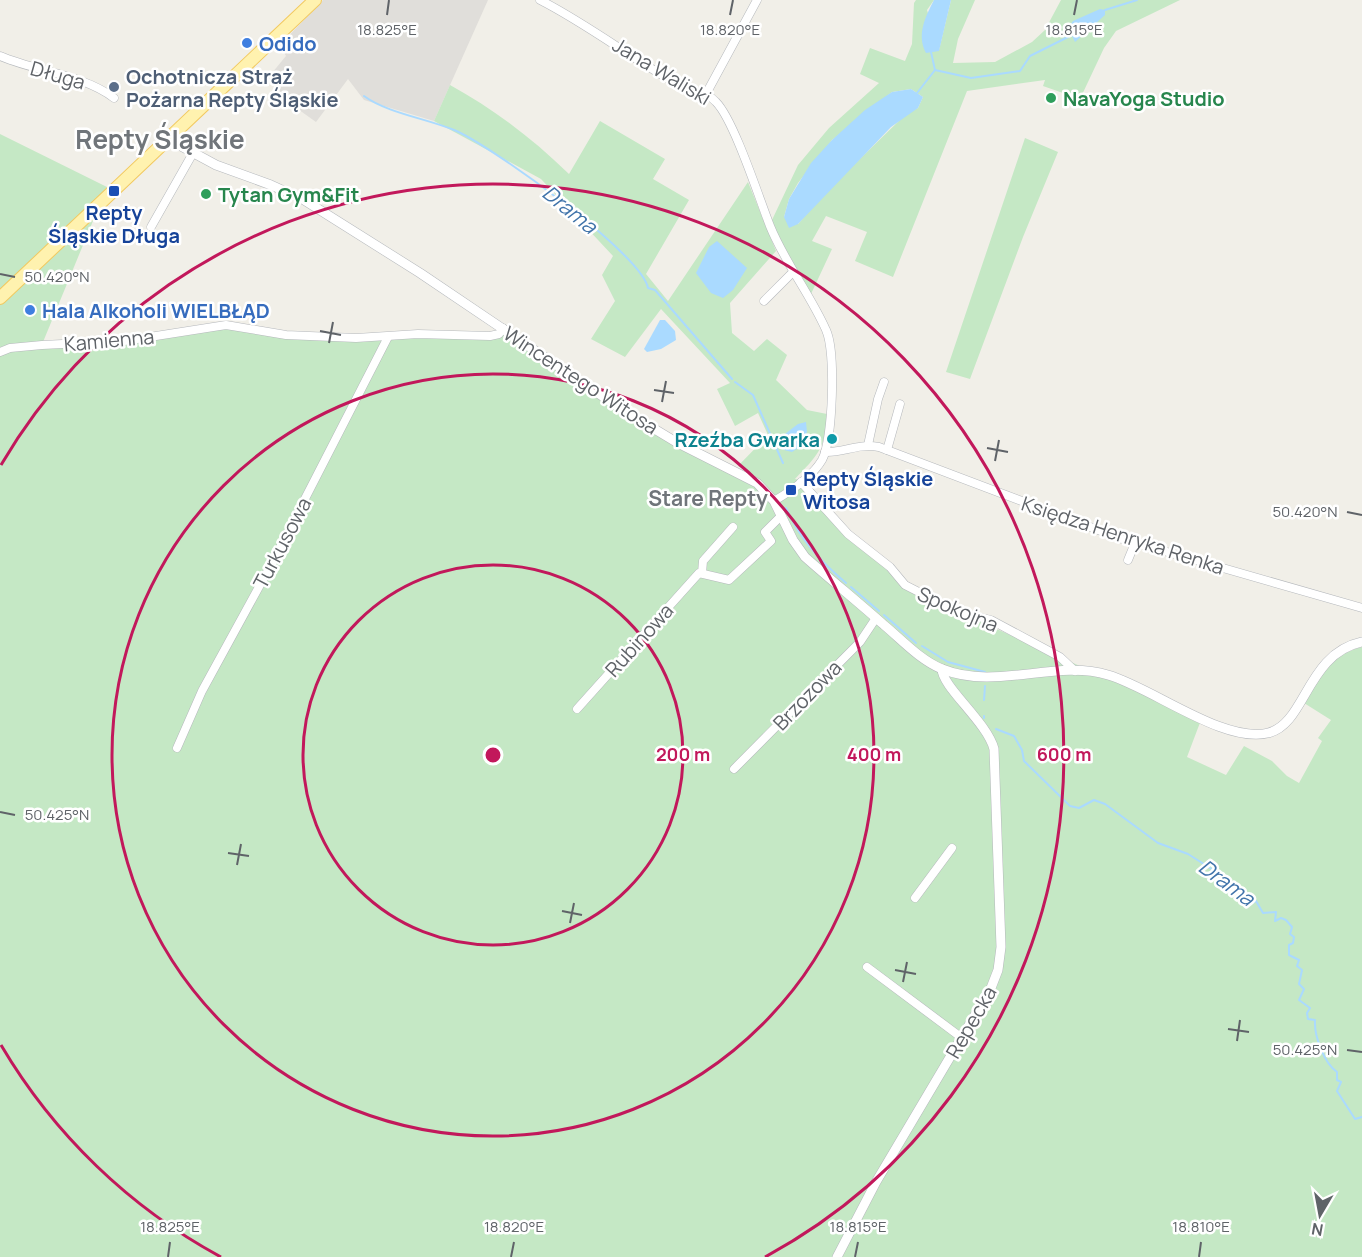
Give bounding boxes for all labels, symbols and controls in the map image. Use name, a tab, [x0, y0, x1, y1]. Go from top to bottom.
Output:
text: 18.825°E	[357, 19, 417, 40]
text: 18.820°E	[700, 19, 760, 40]
text: 18.815°E	[1046, 19, 1102, 40]
place label: Odido	[259, 30, 317, 57]
street label: Jana Waliski	[608, 31, 716, 111]
marker: Odido	[240, 36, 254, 50]
street label: Długa	[27, 54, 89, 96]
place label: Ochotnicza Straż Pożarna Repty Śląskie	[126, 63, 339, 113]
marker: Ochotnicza Straż Pożarna Repty Śląskie	[107, 80, 121, 94]
place label: NavaYoga Studio	[1063, 85, 1225, 112]
marker: NavaYoga Studio	[1044, 91, 1058, 105]
district label: Repty Śląskie	[75, 121, 245, 157]
water label: Drama	[537, 178, 604, 240]
place label: Tytan Gym&Fit	[218, 181, 359, 208]
marker: Repty Śląskie Długa	[107, 184, 121, 198]
marker: Tytan Gym&Fit	[199, 187, 213, 201]
place label: Repty Śląskie Długa	[48, 199, 180, 249]
text: 50.420°N	[24, 266, 90, 287]
place label: Hala Alkoholi WIELBŁĄD	[42, 297, 270, 324]
marker: Hala Alkoholi WIELBŁĄD	[23, 303, 37, 317]
street label: Wincentego Witosa	[498, 320, 664, 440]
street label: Kamienna	[63, 323, 155, 357]
place label: Rzeźba Gwarka	[675, 426, 820, 453]
marker: Rzeźba Gwarka	[825, 432, 839, 446]
place label: Repty Śląskie Witosa	[803, 465, 933, 515]
marker: Repty Śląskie Witosa	[784, 483, 798, 497]
district label: Stare Repty	[648, 484, 768, 512]
street label: Księdza Henryka Renka	[1018, 489, 1228, 581]
street label: Turkusowa	[247, 493, 317, 593]
text: 50.420°N	[1272, 501, 1338, 522]
street label: Spokojna	[913, 580, 1003, 638]
street label: Rubinowa	[599, 597, 679, 683]
street label: Brzozowa	[767, 654, 847, 736]
text: 200 m	[656, 742, 710, 766]
text: 400 m	[847, 742, 901, 766]
text: 600 m	[1037, 742, 1091, 766]
centre of rings	[483, 745, 503, 765]
text: 50.425°N	[25, 804, 89, 825]
water label: Drama	[1194, 852, 1262, 912]
street label: Repecka	[939, 981, 1003, 1063]
text: 50.425°N	[1273, 1039, 1337, 1060]
north arrow	[1290, 1185, 1350, 1245]
text: 18.825°E	[140, 1216, 200, 1237]
text: 18.820°E	[484, 1216, 544, 1237]
text: 18.815°E	[830, 1216, 886, 1237]
text: 18.810°E	[1172, 1216, 1230, 1237]
text: N	[1310, 1218, 1325, 1242]

